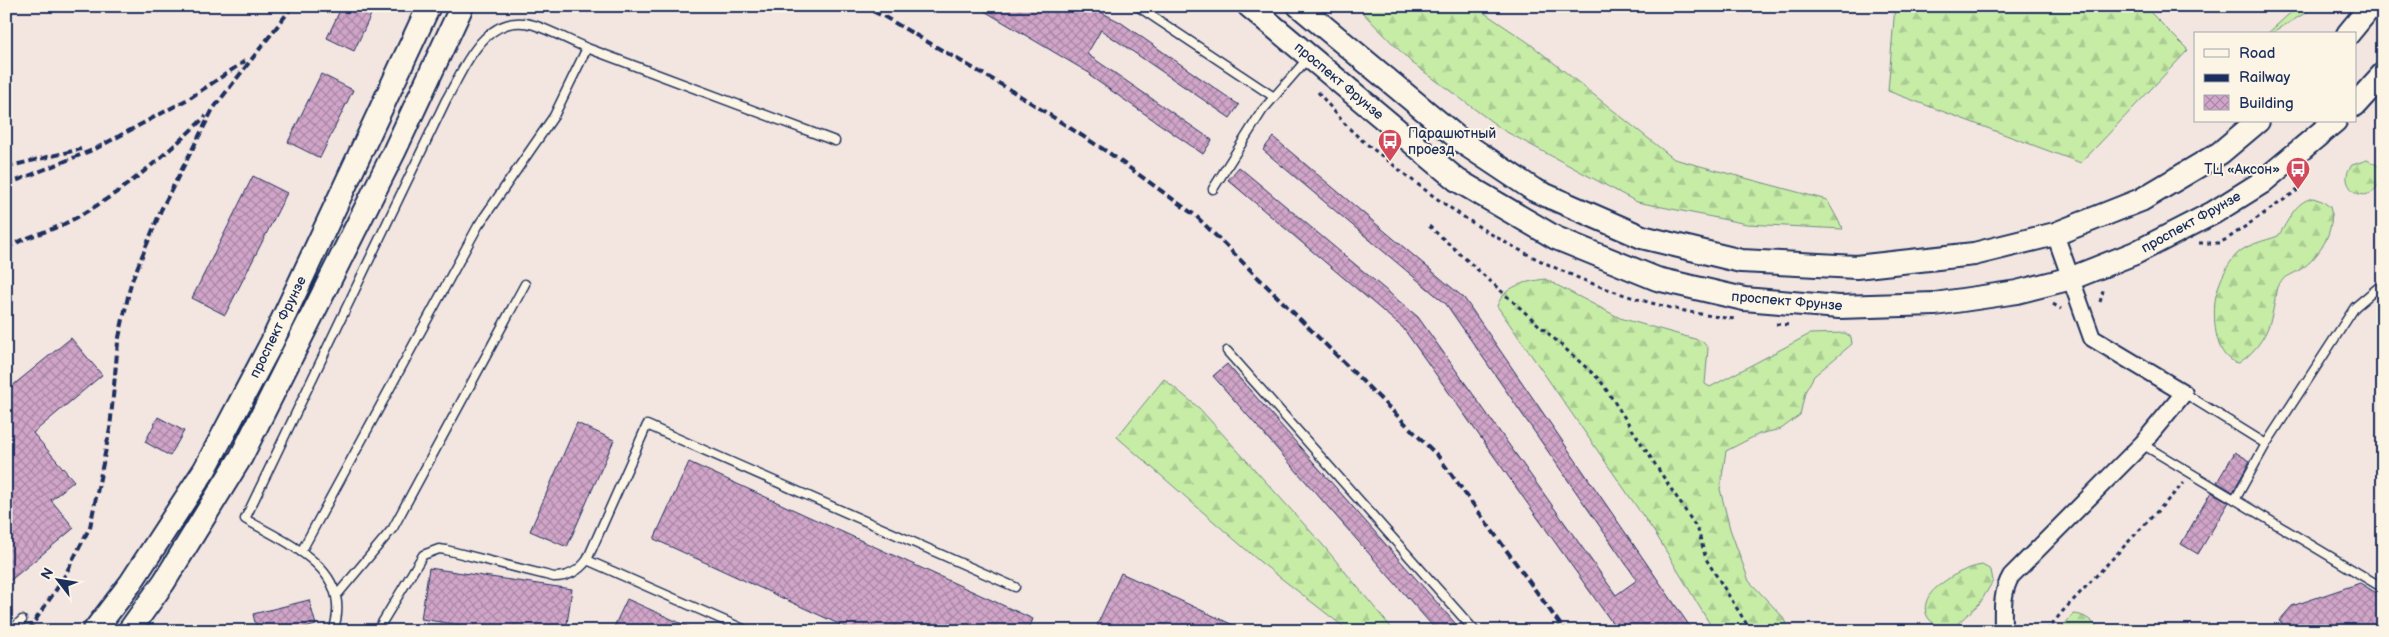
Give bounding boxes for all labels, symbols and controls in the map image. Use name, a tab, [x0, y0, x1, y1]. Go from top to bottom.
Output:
legend	[2194, 32, 2356, 122]
street label: проспект Фрунзе	[1291, 39, 1387, 123]
text: Road	[2239, 44, 2275, 63]
text: Railway	[2239, 68, 2290, 87]
text: Building	[2239, 94, 2294, 113]
place label: Парашютный проезд	[1408, 125, 1496, 158]
bus stop icon: Парашютный проезд	[1377, 128, 1403, 162]
bus stop icon: ТЦ «Аксон»	[2285, 156, 2311, 190]
place label: ТЦ «Аксон»	[2204, 161, 2280, 178]
street label: проспект Фрунзе	[2138, 187, 2244, 256]
street label: проспект Фрунзе	[246, 273, 310, 381]
street label: проспект Фрунзе	[1731, 288, 1843, 314]
north arrow	[32, 554, 82, 604]
text: N	[37, 565, 57, 582]

